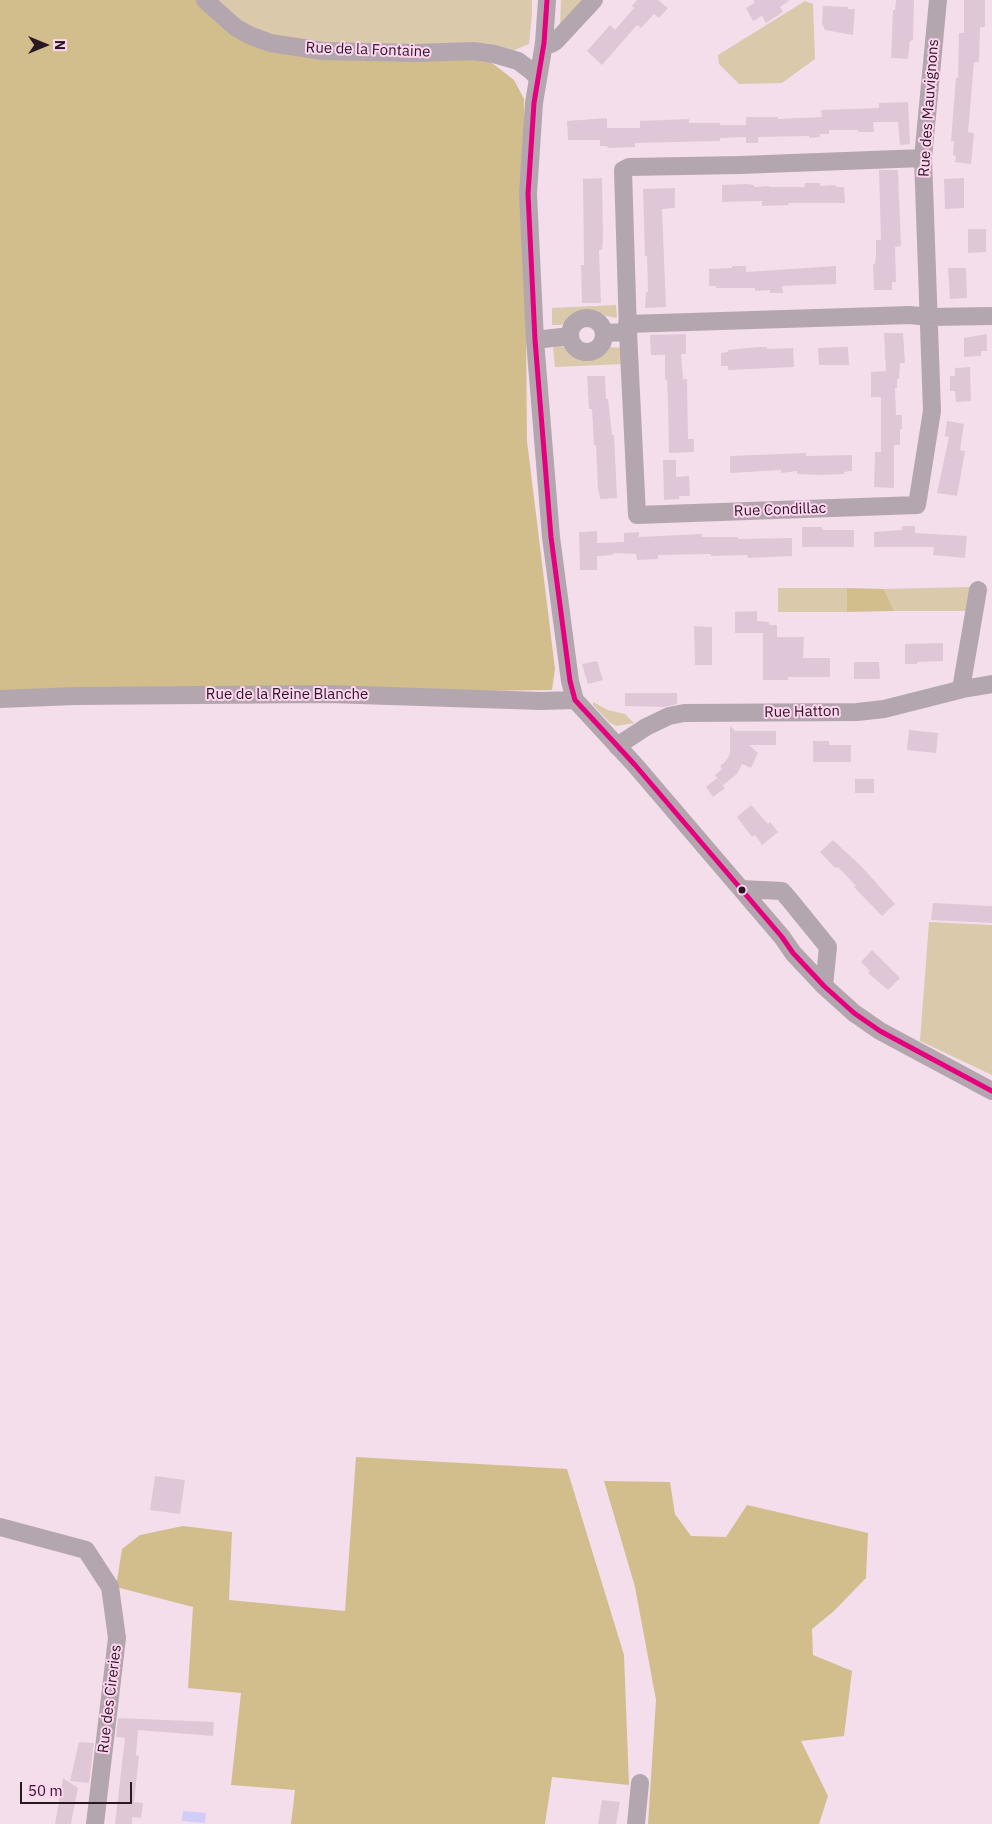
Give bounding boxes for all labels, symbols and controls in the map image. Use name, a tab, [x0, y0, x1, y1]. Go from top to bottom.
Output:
north arrow	[20, 20, 70, 70]
street label: Rue des Mauvignons	[915, 38, 943, 178]
street label: Rue de la Fontaine	[305, 39, 431, 61]
text: N	[51, 40, 69, 50]
street label: Rue Condillac	[734, 499, 826, 521]
street label: Rue de la Reine Blanche	[206, 686, 368, 704]
street label: Rue Hatton	[764, 702, 840, 722]
unlabelled marker	[737, 885, 747, 895]
street label: Rue des Cireries	[94, 1644, 126, 1754]
scale bar	[22, 1772, 135, 1804]
text: 50 m	[28, 1781, 63, 1800]

